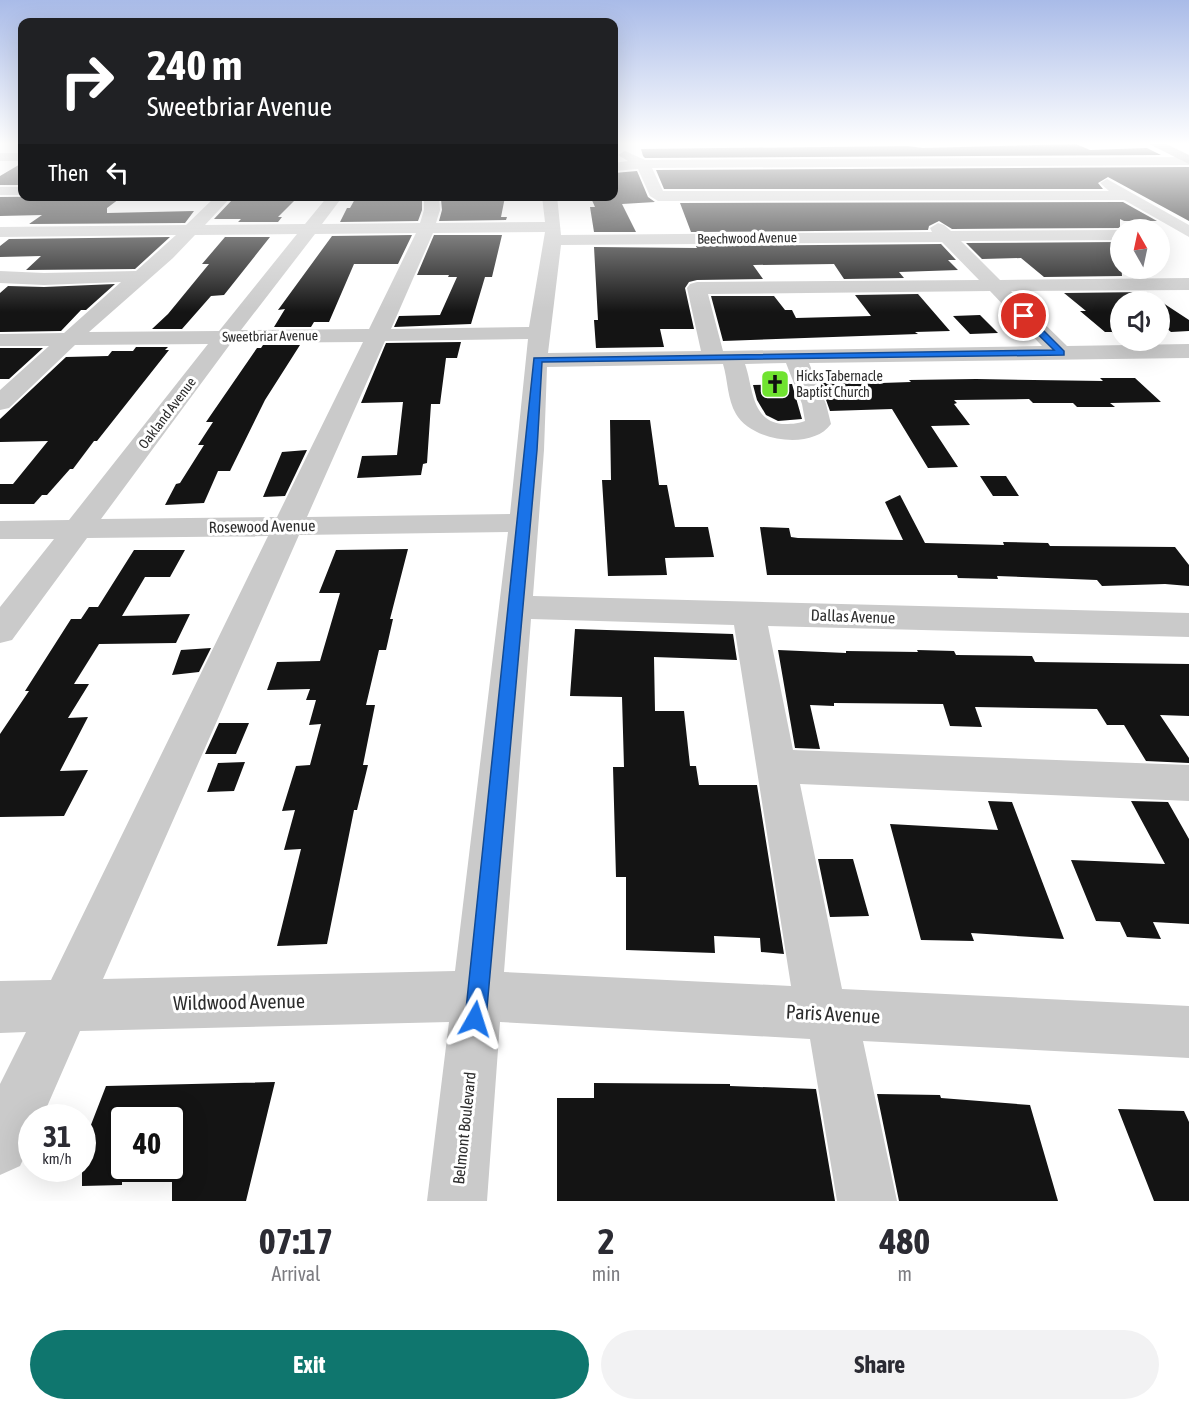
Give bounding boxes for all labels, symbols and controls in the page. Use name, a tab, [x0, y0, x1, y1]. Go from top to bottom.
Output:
text: 240 m	[147, 41, 242, 89]
icon: right	[48, 42, 126, 120]
text: Sweetbriar Avenue	[147, 91, 332, 122]
icon: left	[101, 156, 134, 189]
text: Then	[48, 160, 89, 186]
north arrow	[1110, 219, 1170, 279]
map controls	[1110, 219, 1170, 351]
street label: Beechwood Avenue	[697, 229, 797, 247]
pin	[998, 290, 1049, 341]
button: sound	[1110, 291, 1170, 351]
icon: arrive	[1007, 299, 1040, 332]
street label: Sweetbriar Avenue	[222, 327, 318, 345]
church icon: Hicks Tabernacle Baptist Church	[759, 368, 791, 400]
place label: Hicks Tabernacle Baptist Church	[796, 368, 883, 400]
street label: Oakland Avenue	[135, 374, 199, 452]
street label: Rosewood Avenue	[208, 516, 316, 536]
street label: Dallas Avenue	[810, 606, 896, 626]
position arrow	[443, 987, 507, 1051]
street label: Wildwood Avenue	[173, 989, 305, 1014]
street label: Paris Avenue	[785, 1000, 881, 1027]
street label: Belmont Boulevard	[449, 1071, 479, 1185]
speed limit sign: 40	[108, 1104, 186, 1182]
text: 31	[43, 1119, 71, 1153]
text: km/h	[42, 1150, 72, 1167]
text: 07:17	[259, 1220, 333, 1262]
text: 2	[598, 1220, 615, 1262]
text: 480	[879, 1220, 930, 1262]
text: Arrival	[271, 1262, 320, 1285]
text: min	[592, 1262, 621, 1285]
text: m	[898, 1262, 912, 1285]
button: Exit	[30, 1330, 589, 1399]
button: Share	[601, 1330, 1159, 1399]

